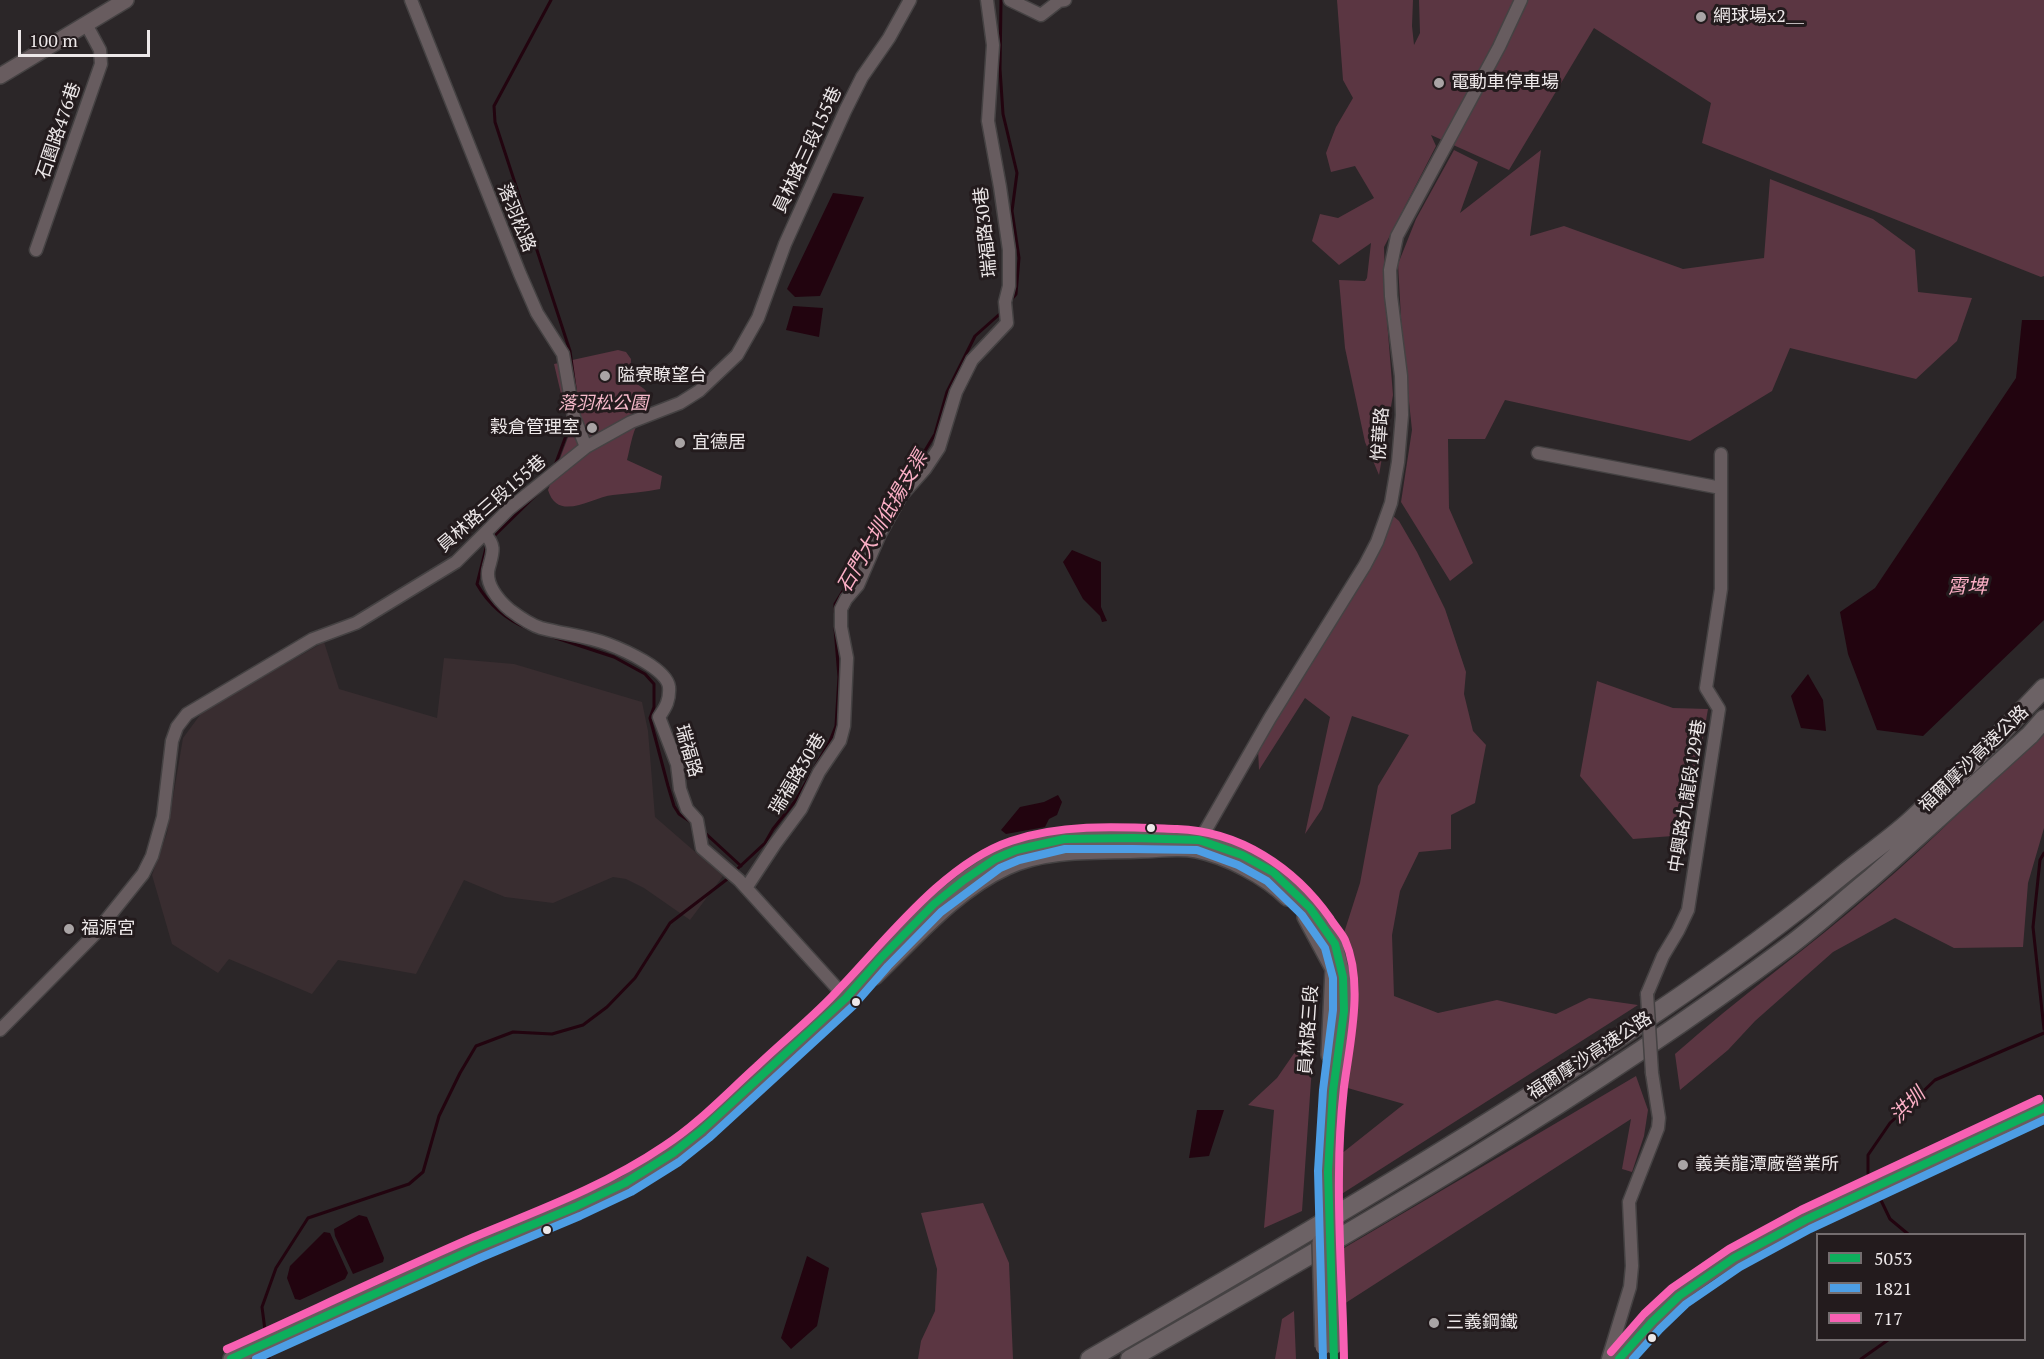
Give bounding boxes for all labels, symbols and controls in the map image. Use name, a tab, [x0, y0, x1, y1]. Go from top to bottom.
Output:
place label: 網球場x2＿	[1713, 6, 1804, 28]
marker: 網球場x2＿	[1694, 10, 1708, 24]
scale bar	[21, 18, 153, 56]
text: 100 m	[29, 28, 78, 52]
place label: 電動車停車場	[1451, 72, 1559, 94]
marker: 電動車停車場	[1432, 76, 1446, 90]
street label: 石園路476巷	[32, 80, 86, 182]
street label: 員林路三段155巷	[769, 83, 847, 217]
street label: 落羽松路	[493, 181, 539, 255]
street label: 瑞福路30巷	[970, 186, 1002, 278]
place label: 隘寮瞭望台	[617, 365, 707, 387]
marker: 隘寮瞭望台	[598, 369, 612, 383]
park label: 落羽松公園	[558, 393, 648, 415]
street label: 悅華路	[1368, 406, 1394, 462]
place label: 穀倉管理室	[490, 417, 580, 439]
marker: 穀倉管理室	[585, 421, 599, 435]
place label: 宜德居	[692, 432, 746, 454]
marker: 宜德居	[673, 436, 687, 450]
water label: 石門大圳低揚支渠	[833, 447, 933, 597]
street label: 員林路三段155巷	[433, 451, 551, 557]
water label: 霄埤	[1947, 575, 1987, 599]
street label: 福爾摩沙高速公路	[1915, 701, 2033, 817]
street label: 中興路九龍段129巷	[1665, 718, 1711, 874]
street label: 瑞福路	[670, 722, 706, 780]
street label: 瑞福路30巷	[765, 729, 831, 819]
unlabelled marker	[1145, 822, 1157, 834]
place label: 福源宮	[81, 918, 135, 940]
marker: 福源宮	[62, 922, 76, 936]
street label: 員林路三段	[1295, 984, 1323, 1076]
unlabelled marker	[850, 996, 862, 1008]
street label: 福爾摩沙高速公路	[1524, 1008, 1656, 1104]
water label: 洪圳	[1885, 1083, 1931, 1129]
place label: 義美龍潭廠營業所	[1695, 1154, 1839, 1176]
marker: 義美龍潭廠營業所	[1676, 1158, 1690, 1172]
unlabelled marker	[541, 1224, 553, 1236]
legend	[1816, 1233, 2026, 1341]
text: 5053	[1874, 1246, 1912, 1270]
text: 1821	[1874, 1276, 1912, 1300]
text: 717	[1874, 1306, 1903, 1330]
place label: 三義鋼鐵	[1446, 1312, 1518, 1334]
marker: 三義鋼鐵	[1427, 1316, 1441, 1330]
unlabelled marker	[1646, 1332, 1658, 1344]

